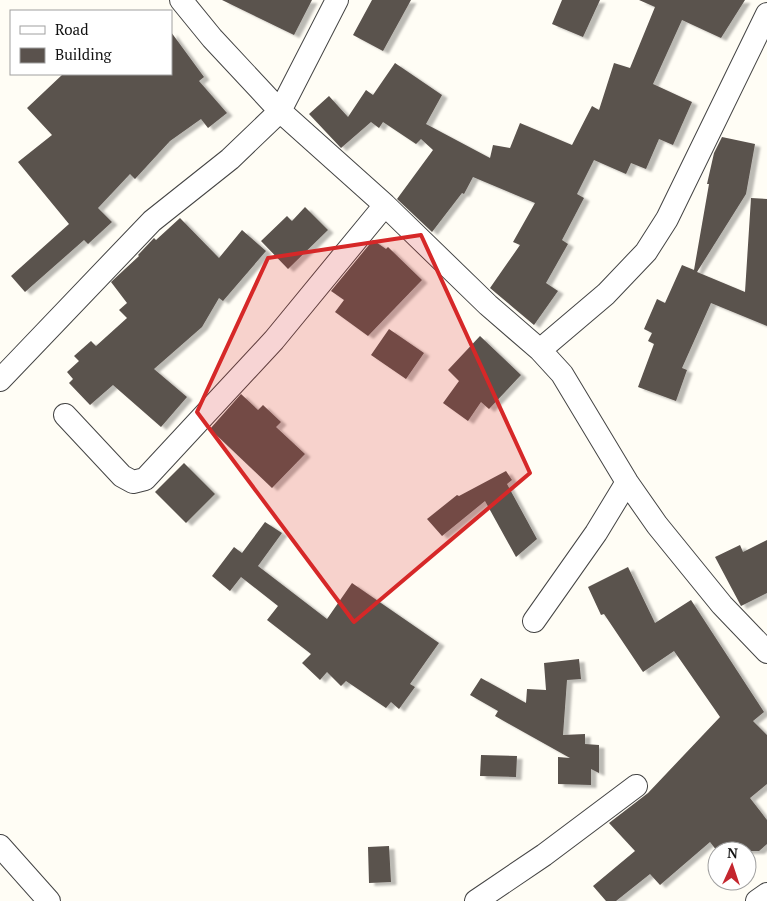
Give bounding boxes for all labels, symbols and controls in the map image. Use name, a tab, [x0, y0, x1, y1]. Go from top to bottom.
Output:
legend	[10, 10, 172, 75]
text: Road	[55, 19, 88, 39]
text: Building	[55, 44, 113, 64]
north arrow	[707, 841, 757, 891]
text: N	[727, 843, 739, 862]

